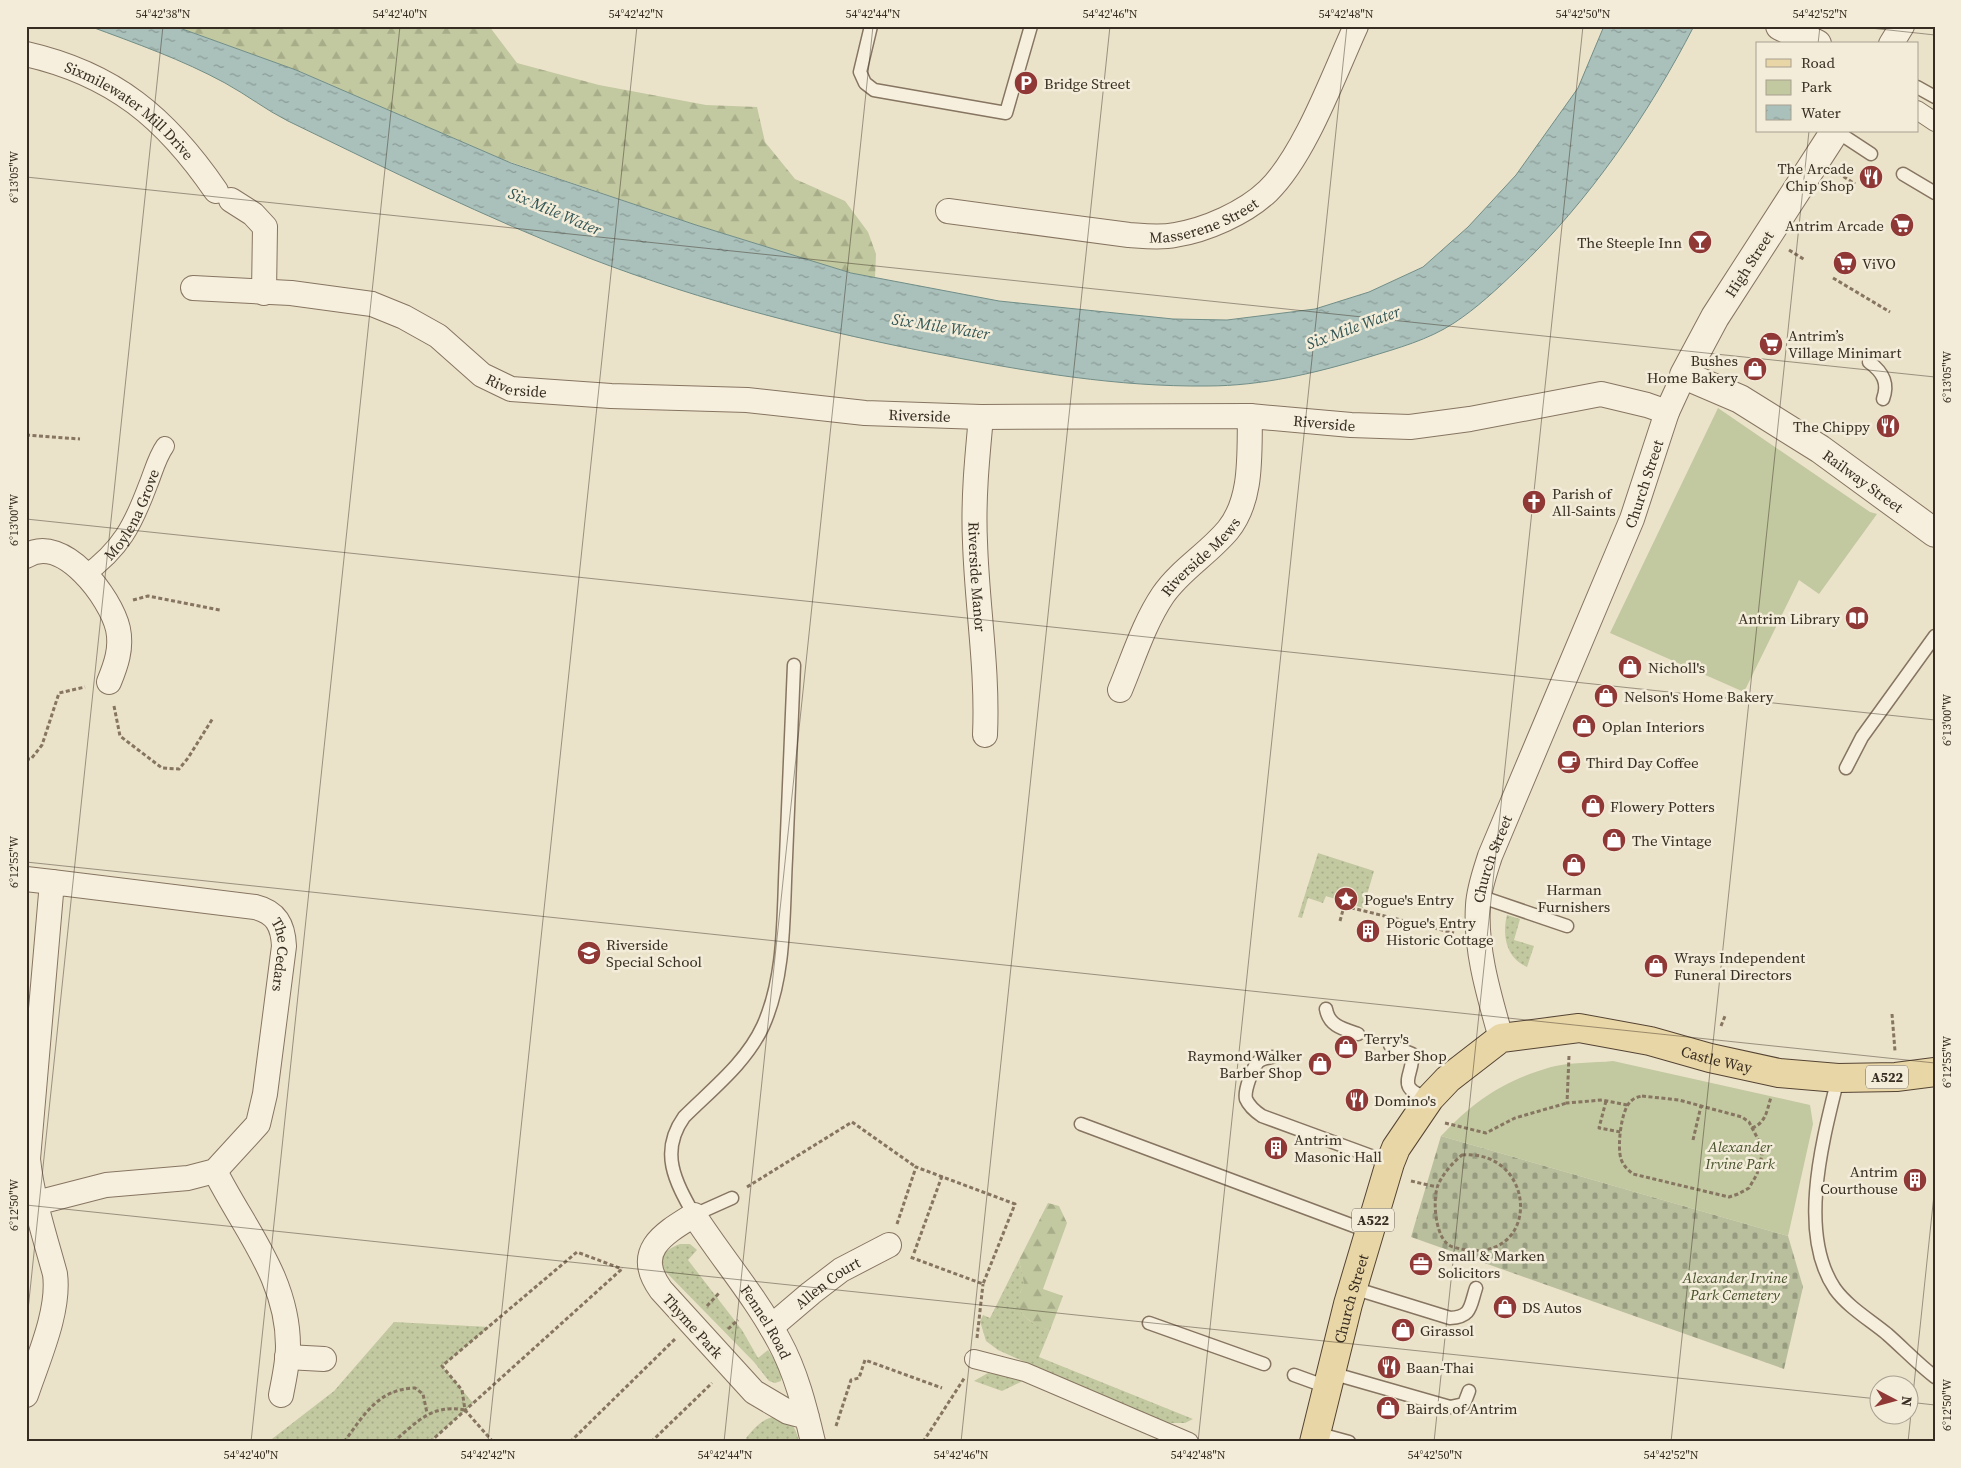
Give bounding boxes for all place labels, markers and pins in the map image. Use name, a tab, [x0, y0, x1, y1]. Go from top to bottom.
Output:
parking icon: Bridge Street	[1013, 70, 1039, 96]
place label: Bridge Street	[1044, 73, 1130, 94]
place label: The Arcade Chip Shop	[1778, 158, 1854, 196]
restaurant icon: The Arcade Chip Shop	[1858, 164, 1884, 190]
supermarket icon: Antrim Arcade	[1889, 212, 1915, 238]
place label: Antrim Arcade	[1785, 215, 1884, 236]
bar icon: The Steeple Inn	[1687, 229, 1713, 255]
place label: The Steeple Inn	[1577, 232, 1682, 253]
supermarket icon: ViVO	[1832, 250, 1858, 276]
place label: ViVO	[1862, 253, 1896, 274]
place label: Antrim’s Village Minimart	[1788, 325, 1901, 363]
supermarket icon: Antrim’s Village Minimart	[1758, 331, 1784, 357]
place label: Bushes Home Bakery	[1647, 350, 1738, 388]
shop icon: Bushes Home Bakery	[1742, 356, 1768, 382]
restaurant icon: The Chippy	[1875, 413, 1901, 439]
place label: The Chippy	[1793, 416, 1870, 437]
place label: Parish of All-Saints	[1552, 483, 1616, 521]
church icon: Parish of All-Saints	[1521, 489, 1547, 515]
library icon: Antrim Library	[1844, 605, 1870, 631]
place label: Antrim Library	[1738, 608, 1840, 629]
shop icon: Nicholl's	[1617, 654, 1643, 680]
place label: Nicholl's	[1648, 657, 1705, 678]
shop icon: Nelson's Home Bakery	[1593, 683, 1619, 709]
place label: Nelson's Home Bakery	[1624, 686, 1774, 707]
shop icon: Oplan Interiors	[1571, 713, 1597, 739]
place label: Oplan Interiors	[1602, 716, 1705, 737]
cafe icon: Third Day Coffee	[1556, 749, 1582, 775]
place label: Third Day Coffee	[1586, 752, 1699, 773]
shop icon: Flowery Potters	[1580, 793, 1606, 819]
place label: Flowery Potters	[1610, 796, 1715, 817]
shop icon: The Vintage	[1601, 827, 1627, 853]
place label: The Vintage	[1632, 830, 1712, 851]
shop icon: Harman Furnishers	[1561, 852, 1587, 878]
place label: Harman Furnishers	[1538, 879, 1610, 917]
place icon: Pogue's Entry	[1333, 886, 1359, 912]
place label: Pogue's Entry	[1364, 889, 1454, 910]
place label: Pogue's Entry Historic Cottage	[1386, 912, 1494, 950]
building icon: Pogue's Entry Historic Cottage	[1355, 918, 1381, 944]
place label: Riverside Special School	[606, 934, 702, 972]
school or university icon: Riverside Special School	[576, 940, 602, 966]
place label: Wrays Independent Funeral Directors	[1674, 947, 1805, 985]
shop icon: Wrays Independent Funeral Directors	[1643, 953, 1669, 979]
place label: Terry's Barber Shop	[1364, 1028, 1447, 1066]
shop icon: Terry's Barber Shop	[1333, 1034, 1359, 1060]
place label: Raymond Walker Barber Shop	[1187, 1045, 1303, 1083]
shop icon: Raymond Walker Barber Shop	[1307, 1051, 1333, 1077]
restaurant icon: Domino's	[1344, 1087, 1370, 1113]
place label: Domino's	[1374, 1090, 1436, 1111]
place label: Antrim Masonic Hall	[1294, 1129, 1383, 1167]
building icon: Antrim Masonic Hall	[1263, 1135, 1289, 1161]
place label: Antrim Courthouse	[1820, 1161, 1898, 1199]
building icon: Antrim Courthouse	[1902, 1167, 1928, 1193]
place label: Small & Marken Solicitors	[1438, 1245, 1545, 1283]
office icon: Small & Marken Solicitors	[1408, 1251, 1434, 1277]
shop icon: DS Autos	[1492, 1294, 1518, 1320]
place label: DS Autos	[1522, 1297, 1582, 1318]
shop icon: Girassol	[1390, 1317, 1416, 1343]
place label: Girassol	[1420, 1320, 1475, 1341]
restaurant icon: Baan-Thai	[1376, 1354, 1402, 1380]
place label: Baan-Thai	[1406, 1357, 1474, 1378]
shop icon: Bairds of Antrim	[1375, 1395, 1401, 1421]
place label: Bairds of Antrim	[1406, 1398, 1518, 1419]

